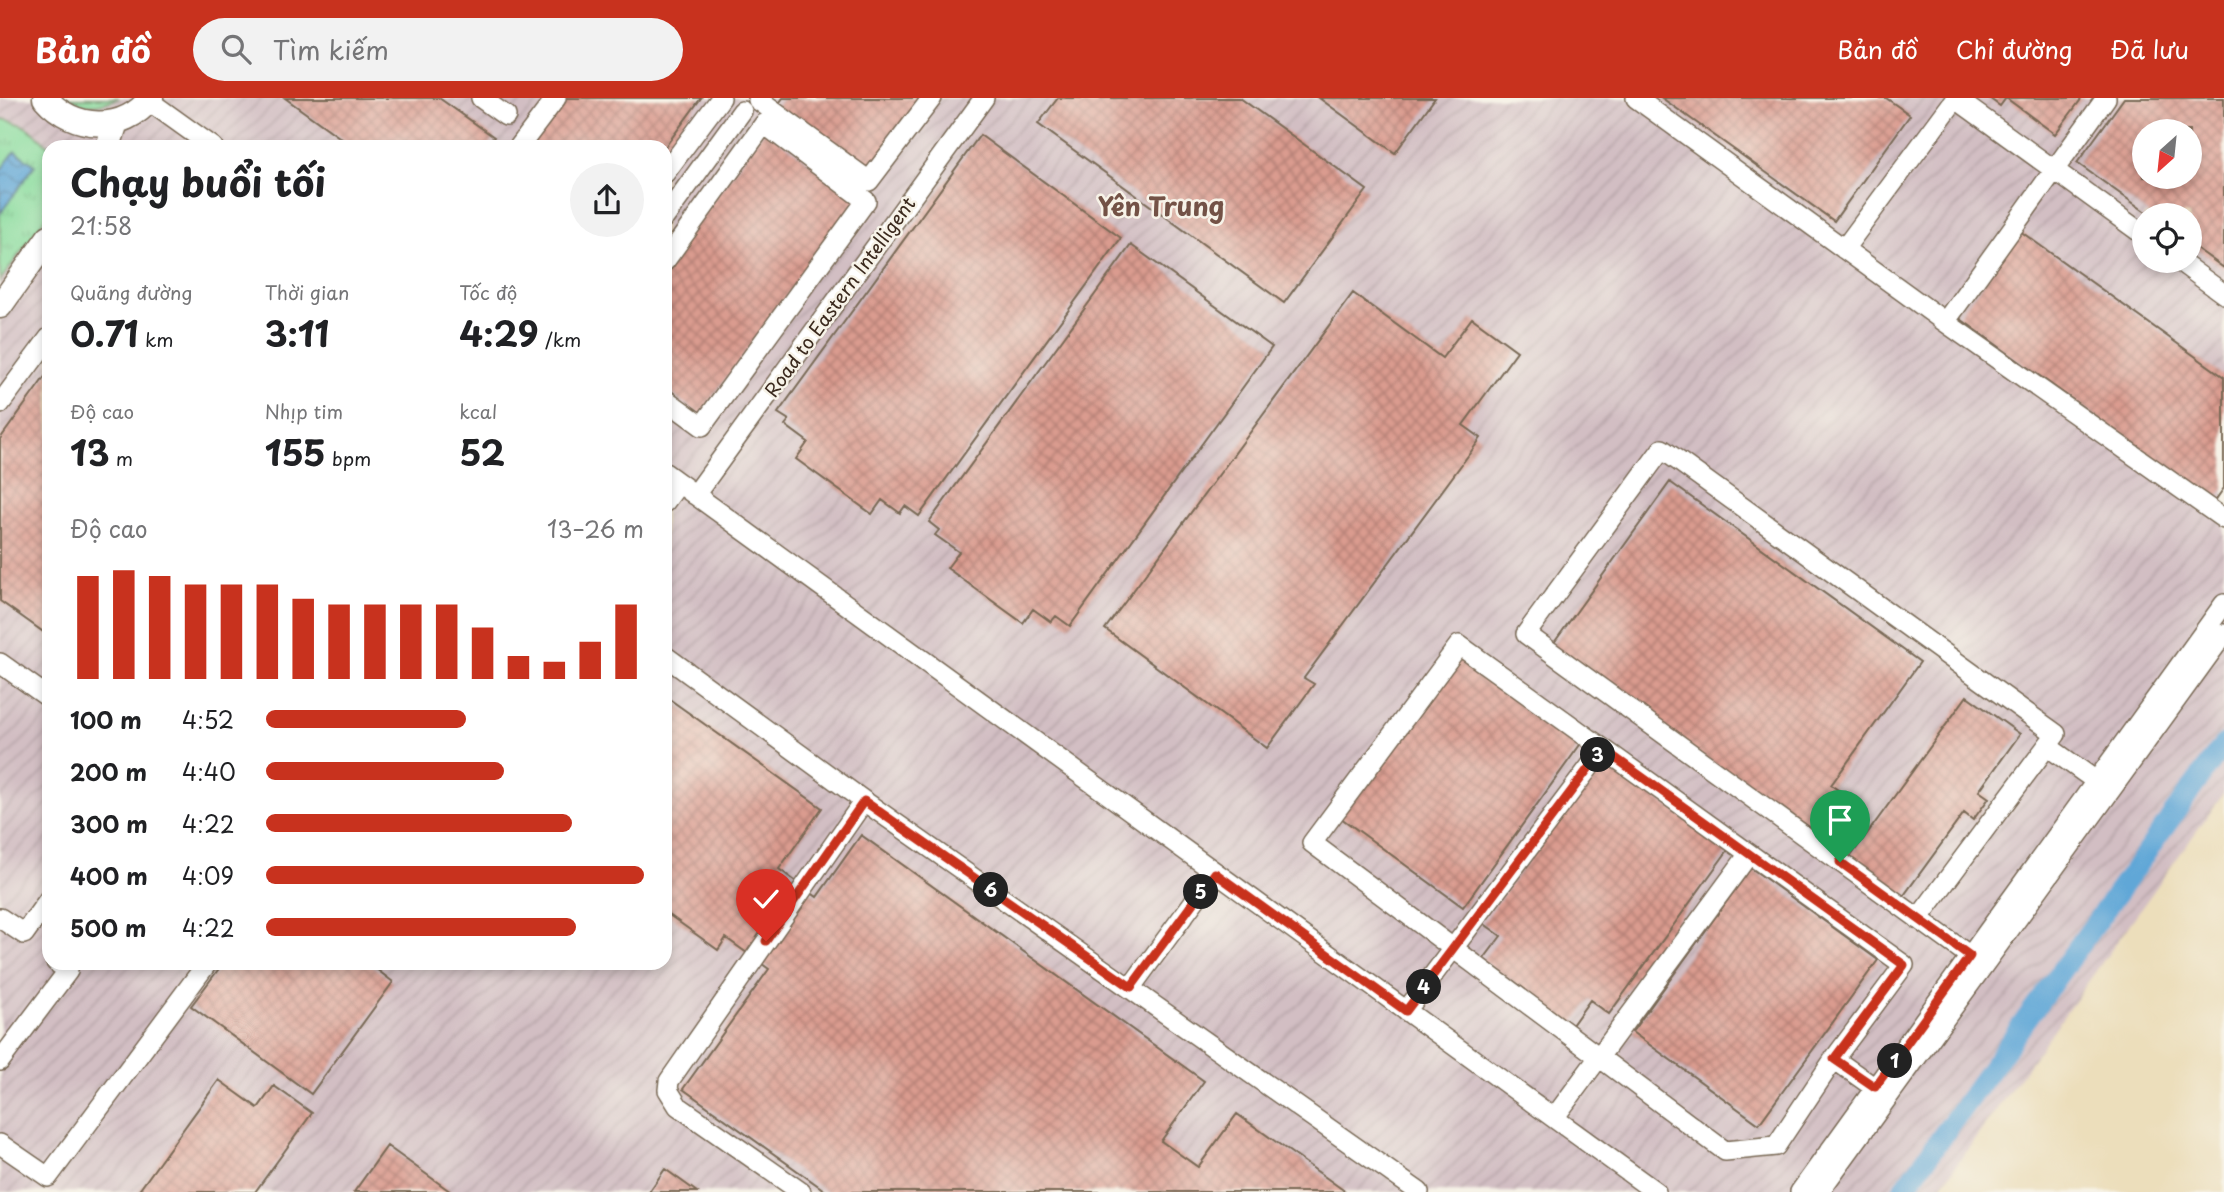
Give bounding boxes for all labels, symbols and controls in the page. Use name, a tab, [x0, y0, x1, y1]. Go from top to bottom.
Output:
search box	[193, 18, 683, 81]
text: Bản đồ	[35, 24, 151, 74]
icon: search	[217, 30, 255, 68]
text: Tìm kiếm	[273, 30, 389, 69]
text: Bản đồ	[1837, 31, 1918, 67]
text: Chỉ đường	[1956, 31, 2073, 67]
text: Đã lưu	[2111, 31, 2189, 67]
north arrow	[2132, 119, 2202, 189]
map controls	[2132, 119, 2202, 273]
text: Chạy buổi tối	[70, 153, 326, 210]
button: share	[570, 163, 644, 237]
district label: Yên Trung	[1098, 186, 1224, 225]
street label: Road to Eastern Intelligent	[757, 190, 922, 402]
button: locate	[2132, 203, 2202, 273]
text: 21:58	[70, 208, 132, 243]
text: Quãng đường	[70, 278, 192, 306]
text: Thời gian	[265, 278, 349, 306]
text: Tốc độ	[459, 278, 517, 306]
text: 0.71	[70, 306, 139, 359]
text: 3:11	[265, 306, 330, 359]
text: 4:29	[459, 306, 539, 359]
text: km	[139, 325, 174, 353]
text: /km	[539, 325, 581, 353]
text: Độ cao	[70, 397, 134, 425]
text: Nhịp tim	[265, 397, 343, 425]
text: kcal	[459, 397, 497, 425]
text: 13	[70, 425, 110, 478]
text: 155	[265, 425, 326, 478]
text: 52	[459, 425, 505, 478]
text: m	[110, 444, 133, 472]
text: bpm	[326, 444, 371, 472]
text: Độ cao	[70, 511, 148, 546]
text: 13–26 m	[547, 511, 644, 546]
text: 100 m	[70, 702, 142, 737]
text: 4:52	[182, 702, 234, 737]
pin: 3	[1580, 738, 1616, 772]
text: 3	[1591, 740, 1604, 768]
text: 200 m	[70, 754, 147, 789]
text: 4:40	[182, 754, 236, 789]
pin	[1810, 790, 1870, 862]
icon: arrive	[1821, 801, 1859, 839]
text: 300 m	[70, 806, 148, 841]
text: 4:22	[182, 806, 235, 841]
text: 400 m	[70, 858, 148, 893]
text: 4:09	[182, 858, 234, 893]
pin	[736, 869, 796, 941]
pin: 6	[974, 872, 1009, 908]
pin: 5	[1184, 874, 1218, 910]
text: 6	[984, 875, 997, 903]
text: 5	[1194, 877, 1207, 905]
icon: check	[747, 880, 785, 918]
text: 500 m	[70, 910, 147, 945]
text: 4:22	[182, 910, 235, 945]
pin: 4	[1406, 970, 1442, 1004]
text: 4	[1417, 972, 1430, 1000]
pin: 1	[1878, 1044, 1912, 1079]
text: 1	[1890, 1046, 1899, 1074]

